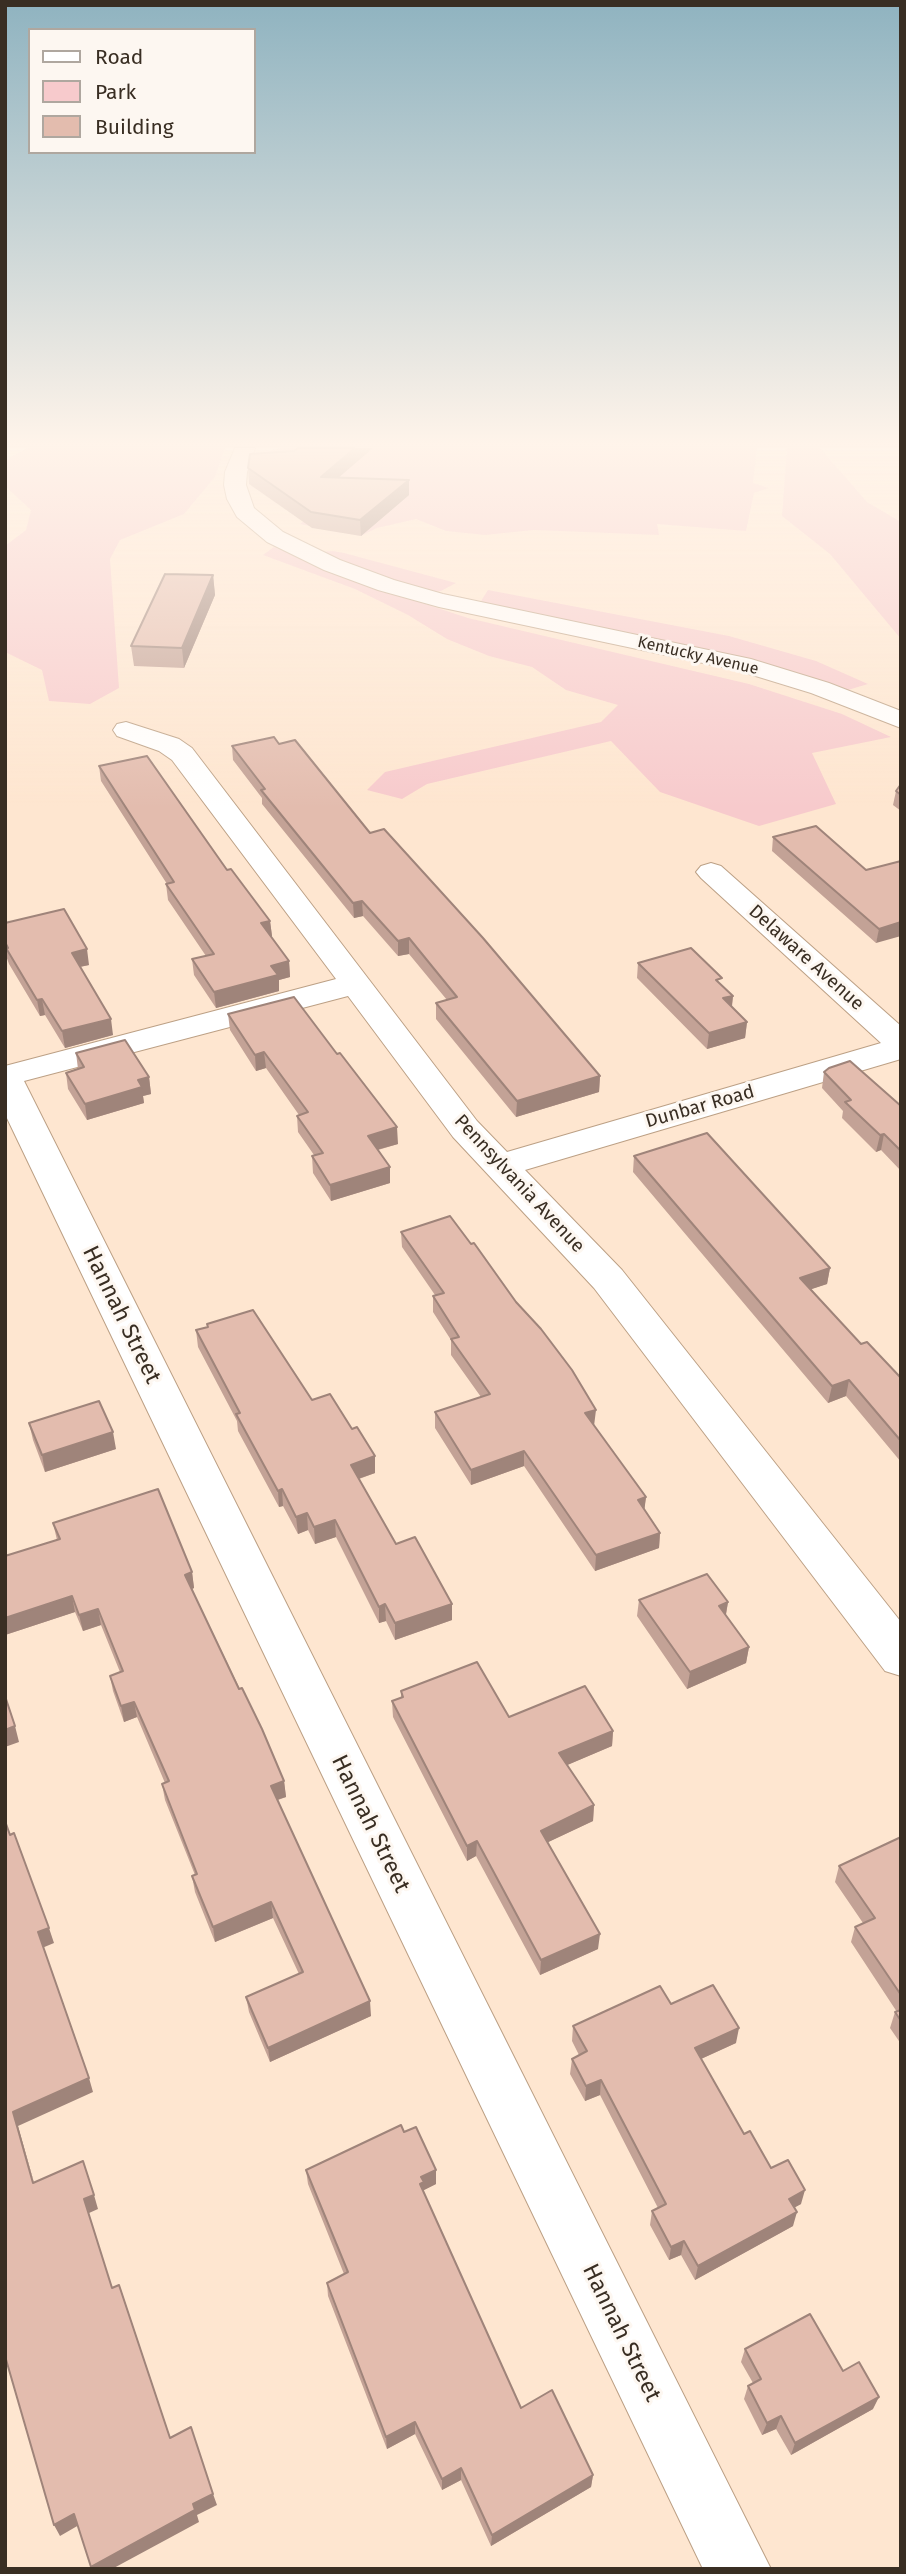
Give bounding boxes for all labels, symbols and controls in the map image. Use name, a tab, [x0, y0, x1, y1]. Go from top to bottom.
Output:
legend	[28, 28, 256, 154]
text: Road	[95, 44, 143, 70]
text: Park	[95, 79, 136, 105]
text: Building	[95, 114, 174, 140]
street label: Kentucky Avenue	[636, 633, 760, 679]
street label: Delaware Avenue	[744, 900, 868, 1016]
street label: Dunbar Road	[643, 1081, 757, 1133]
street label: Pennsylvania Avenue	[449, 1110, 589, 1258]
street label: Hannah Street	[76, 1242, 166, 1388]
street label: Hannah Street	[325, 1751, 415, 1897]
street label: Hannah Street	[576, 2260, 666, 2406]

